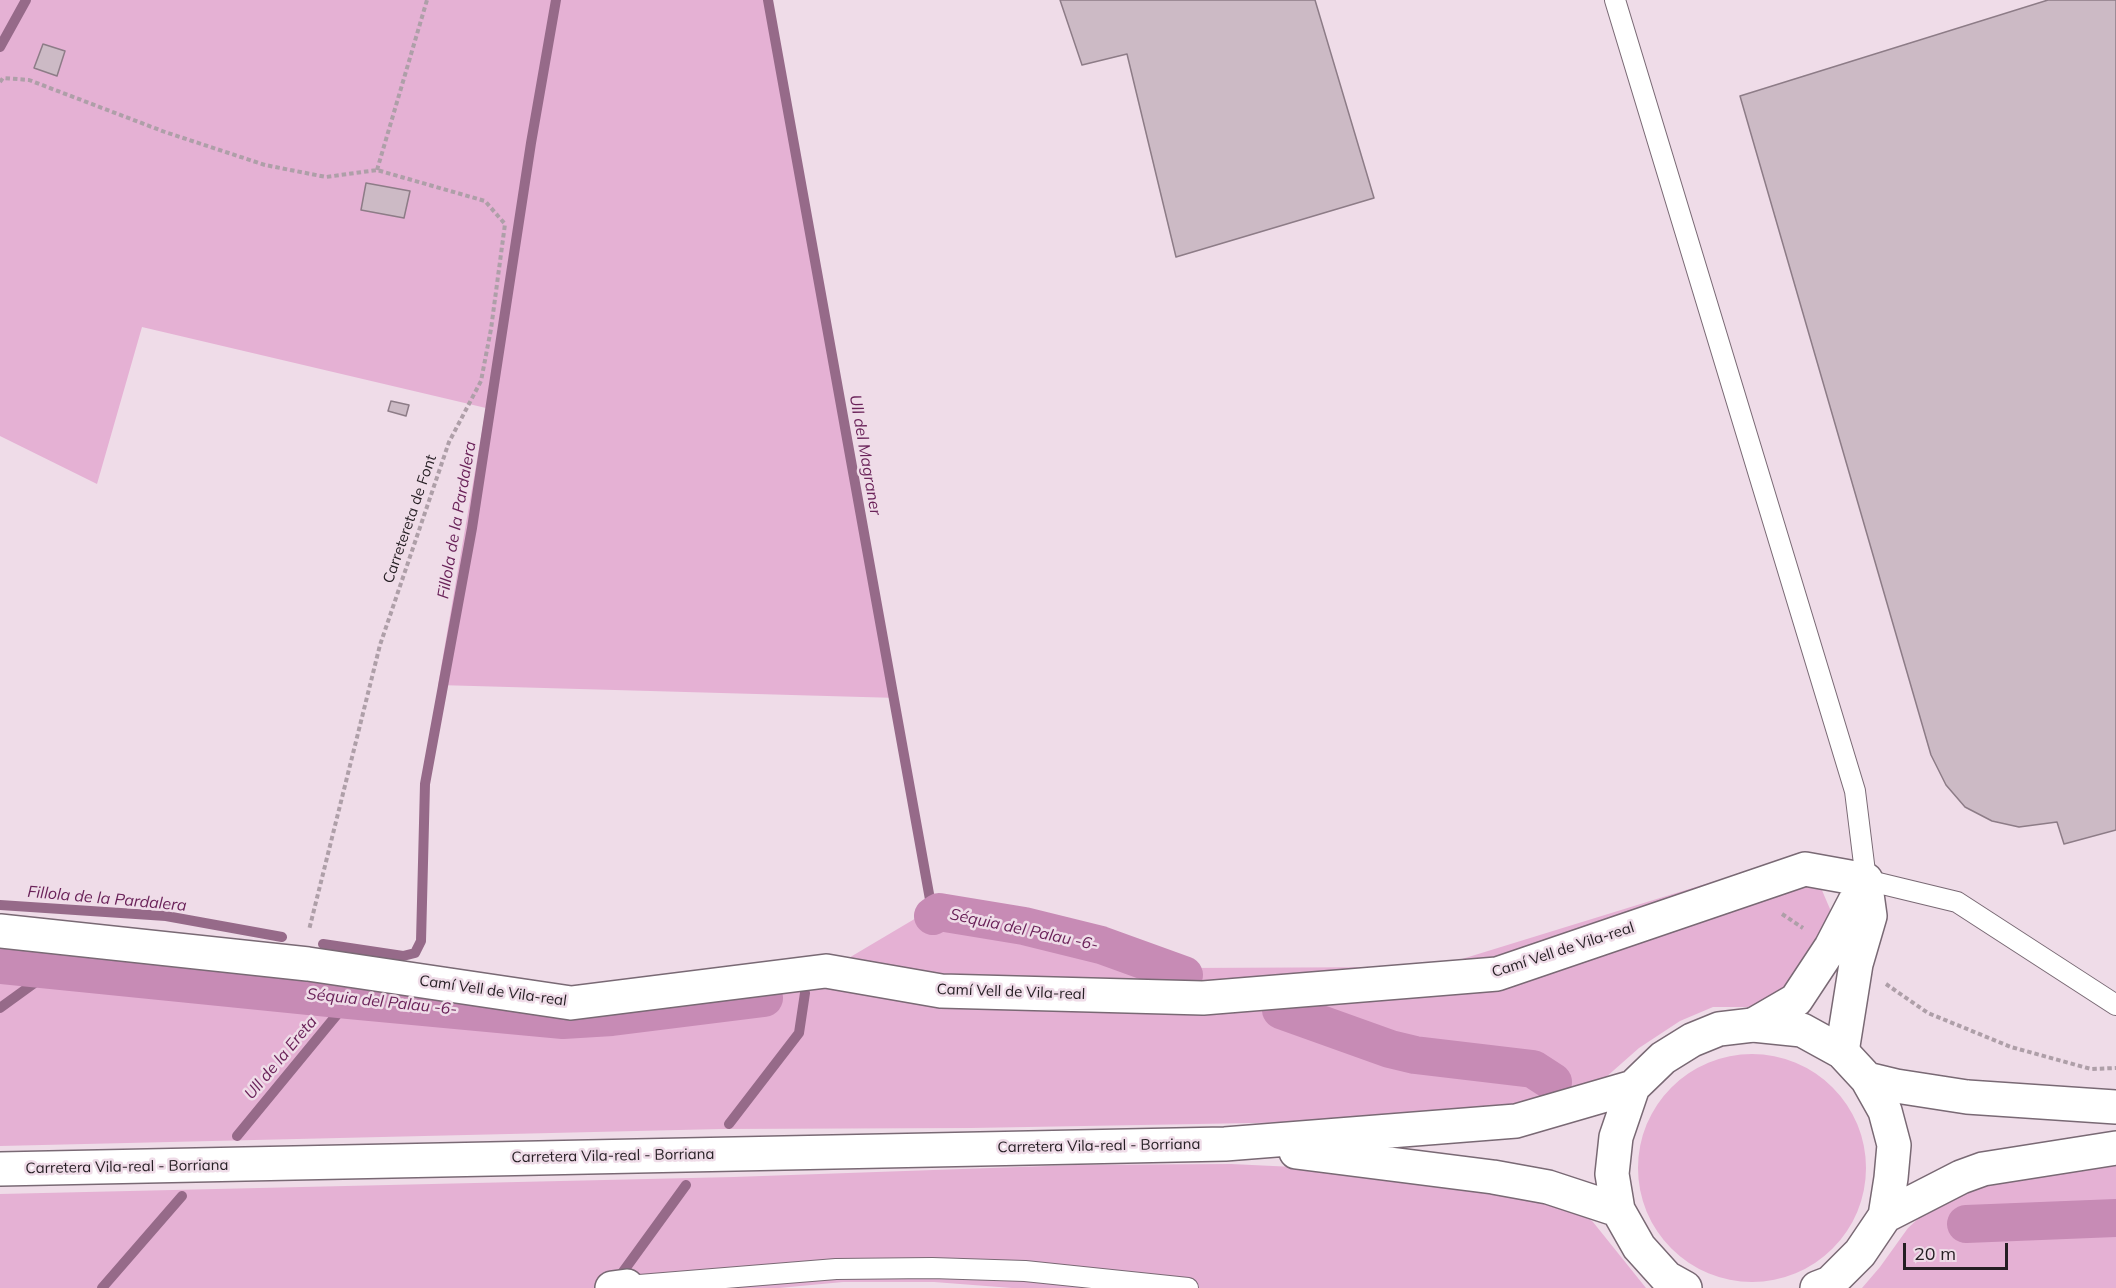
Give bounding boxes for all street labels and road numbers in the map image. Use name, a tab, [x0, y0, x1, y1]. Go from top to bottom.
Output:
street label: Carretereta de Font	[380, 452, 440, 586]
street label: Camí Vell de Vila-real	[1490, 918, 1636, 982]
street label: Camí Vell de Vila-real	[418, 972, 568, 1010]
street label: Camí Vell de Vila-real	[936, 980, 1086, 1004]
street label: Carretera Vila-real - Borriana	[997, 1135, 1201, 1157]
street label: Carretera Vila-real - Borriana	[511, 1145, 715, 1167]
street label: Carretera Vila-real - Borriana	[25, 1156, 229, 1178]

